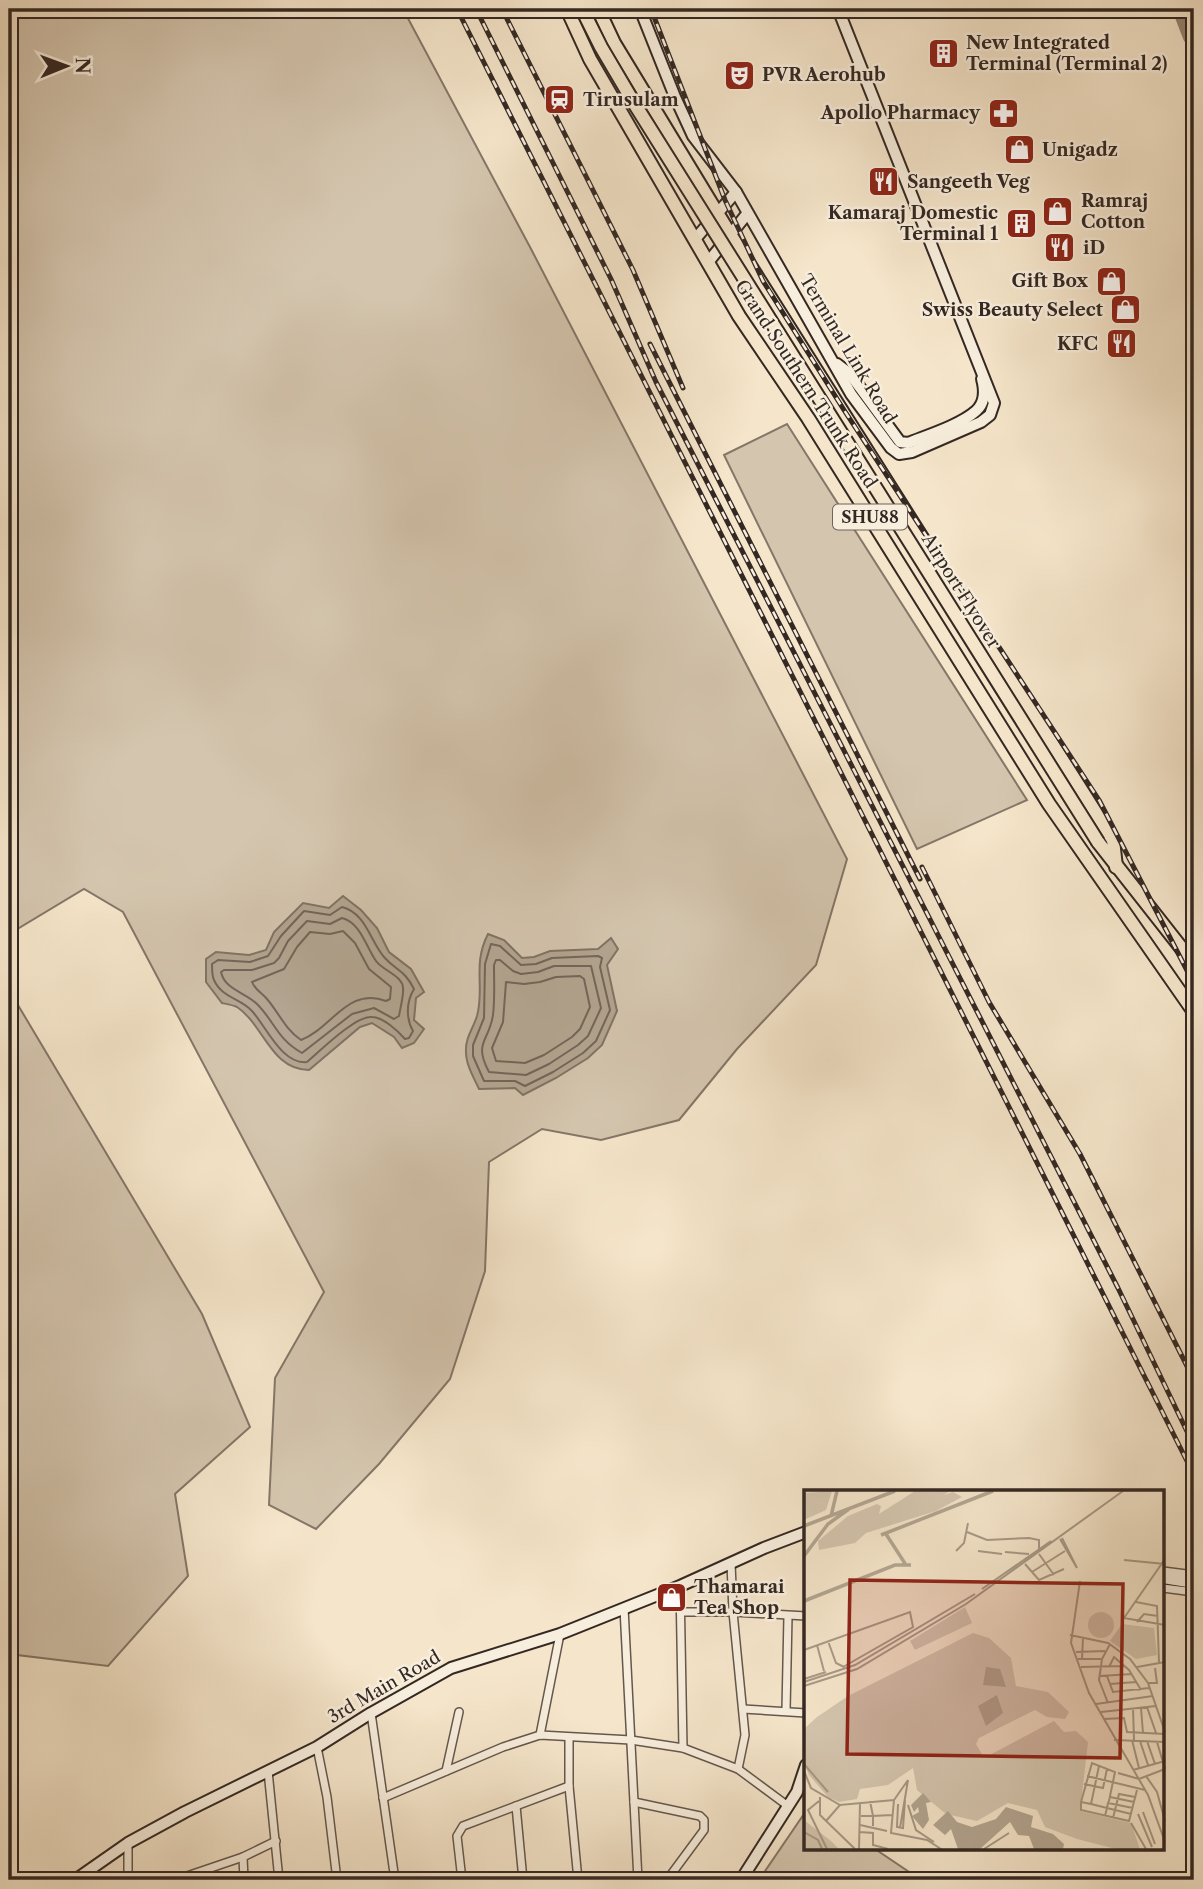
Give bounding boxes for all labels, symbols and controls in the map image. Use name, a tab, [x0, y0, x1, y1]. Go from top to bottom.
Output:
north arrow	[32, 32, 102, 102]
place label: New Integrated Terminal (Terminal 2)	[966, 32, 1167, 75]
building icon: New Integrated Terminal (Terminal 2)	[926, 36, 960, 70]
text: N	[71, 57, 94, 74]
theatre icon: PVR Aerohub	[722, 58, 756, 92]
place label: PVR Aerohub	[762, 64, 886, 86]
station icon: Tirusulam	[543, 83, 577, 117]
place label: Tirusulam	[583, 89, 679, 111]
pharmacy icon: Apollo Pharmacy	[986, 96, 1020, 130]
place label: Apollo Pharmacy	[820, 102, 981, 124]
shop icon: Unigadz	[1002, 133, 1036, 167]
place label: Unigadz	[1042, 139, 1118, 161]
restaurant icon: Sangeeth Veg	[867, 165, 901, 199]
place label: Sangeeth Veg	[907, 171, 1030, 193]
place label: Ramraj Cotton	[1081, 190, 1148, 233]
shop icon: Ramraj Cotton	[1041, 194, 1075, 228]
place label: Kamaraj Domestic Terminal 1	[828, 202, 998, 245]
building icon: Kamaraj Domestic Terminal 1	[1004, 206, 1038, 240]
restaurant icon: iD	[1043, 231, 1077, 265]
place label: iD	[1083, 237, 1105, 259]
shop icon: Gift Box	[1094, 264, 1128, 298]
street label: Terminal Link Road	[795, 270, 901, 428]
place label: Gift Box	[1012, 270, 1088, 292]
street label: Grand Southern Trunk Road	[730, 276, 882, 492]
shop icon: Swiss Beauty Select	[1109, 293, 1143, 327]
place label: Swiss Beauty Select	[922, 299, 1104, 321]
restaurant icon: KFC	[1104, 327, 1138, 361]
place label: KFC	[1057, 333, 1098, 355]
road number: SHU88	[833, 504, 907, 530]
street label: Airport Flyover	[916, 529, 1005, 653]
inset map	[804, 1490, 1164, 1850]
place label: Thamarai Tea Shop	[694, 1576, 785, 1619]
shop icon: Thamarai Tea Shop	[654, 1580, 688, 1614]
street label: 3rd Main Road	[324, 1646, 444, 1728]

